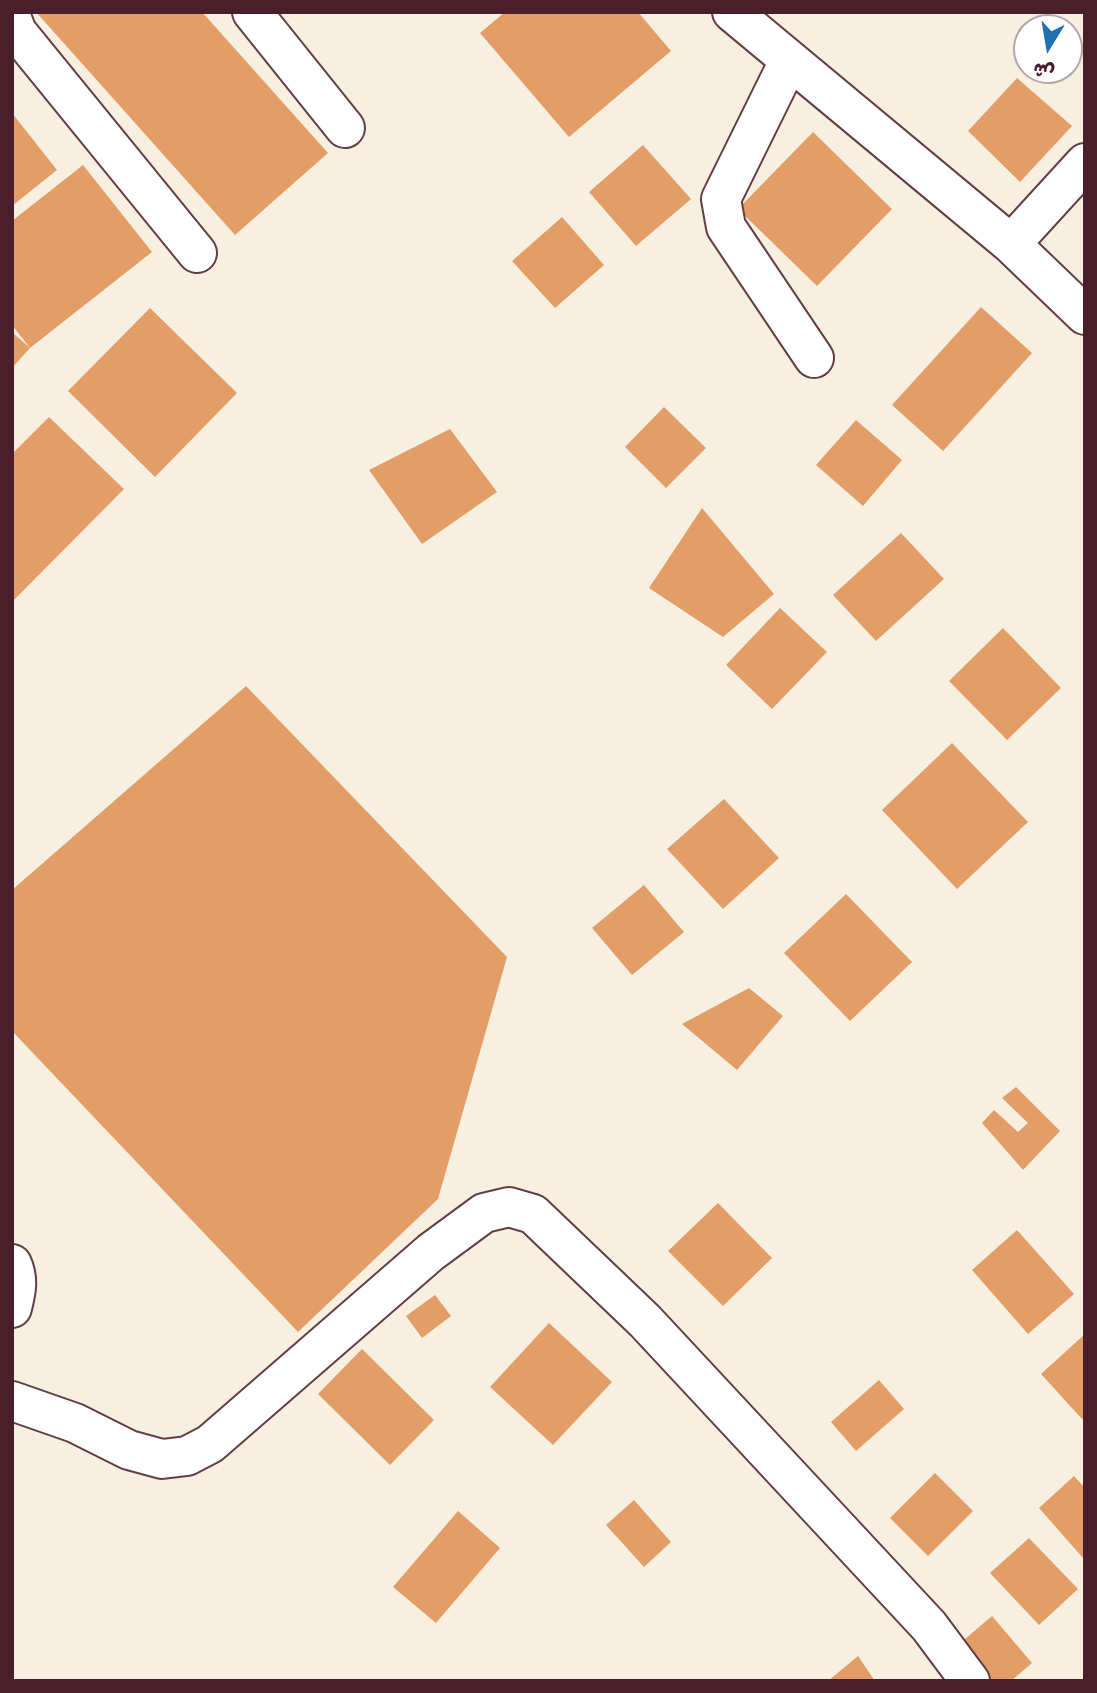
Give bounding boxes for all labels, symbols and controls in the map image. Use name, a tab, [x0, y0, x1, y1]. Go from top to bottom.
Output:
north arrow	[1013, 14, 1083, 84]
text: ش	[1031, 53, 1057, 83]

